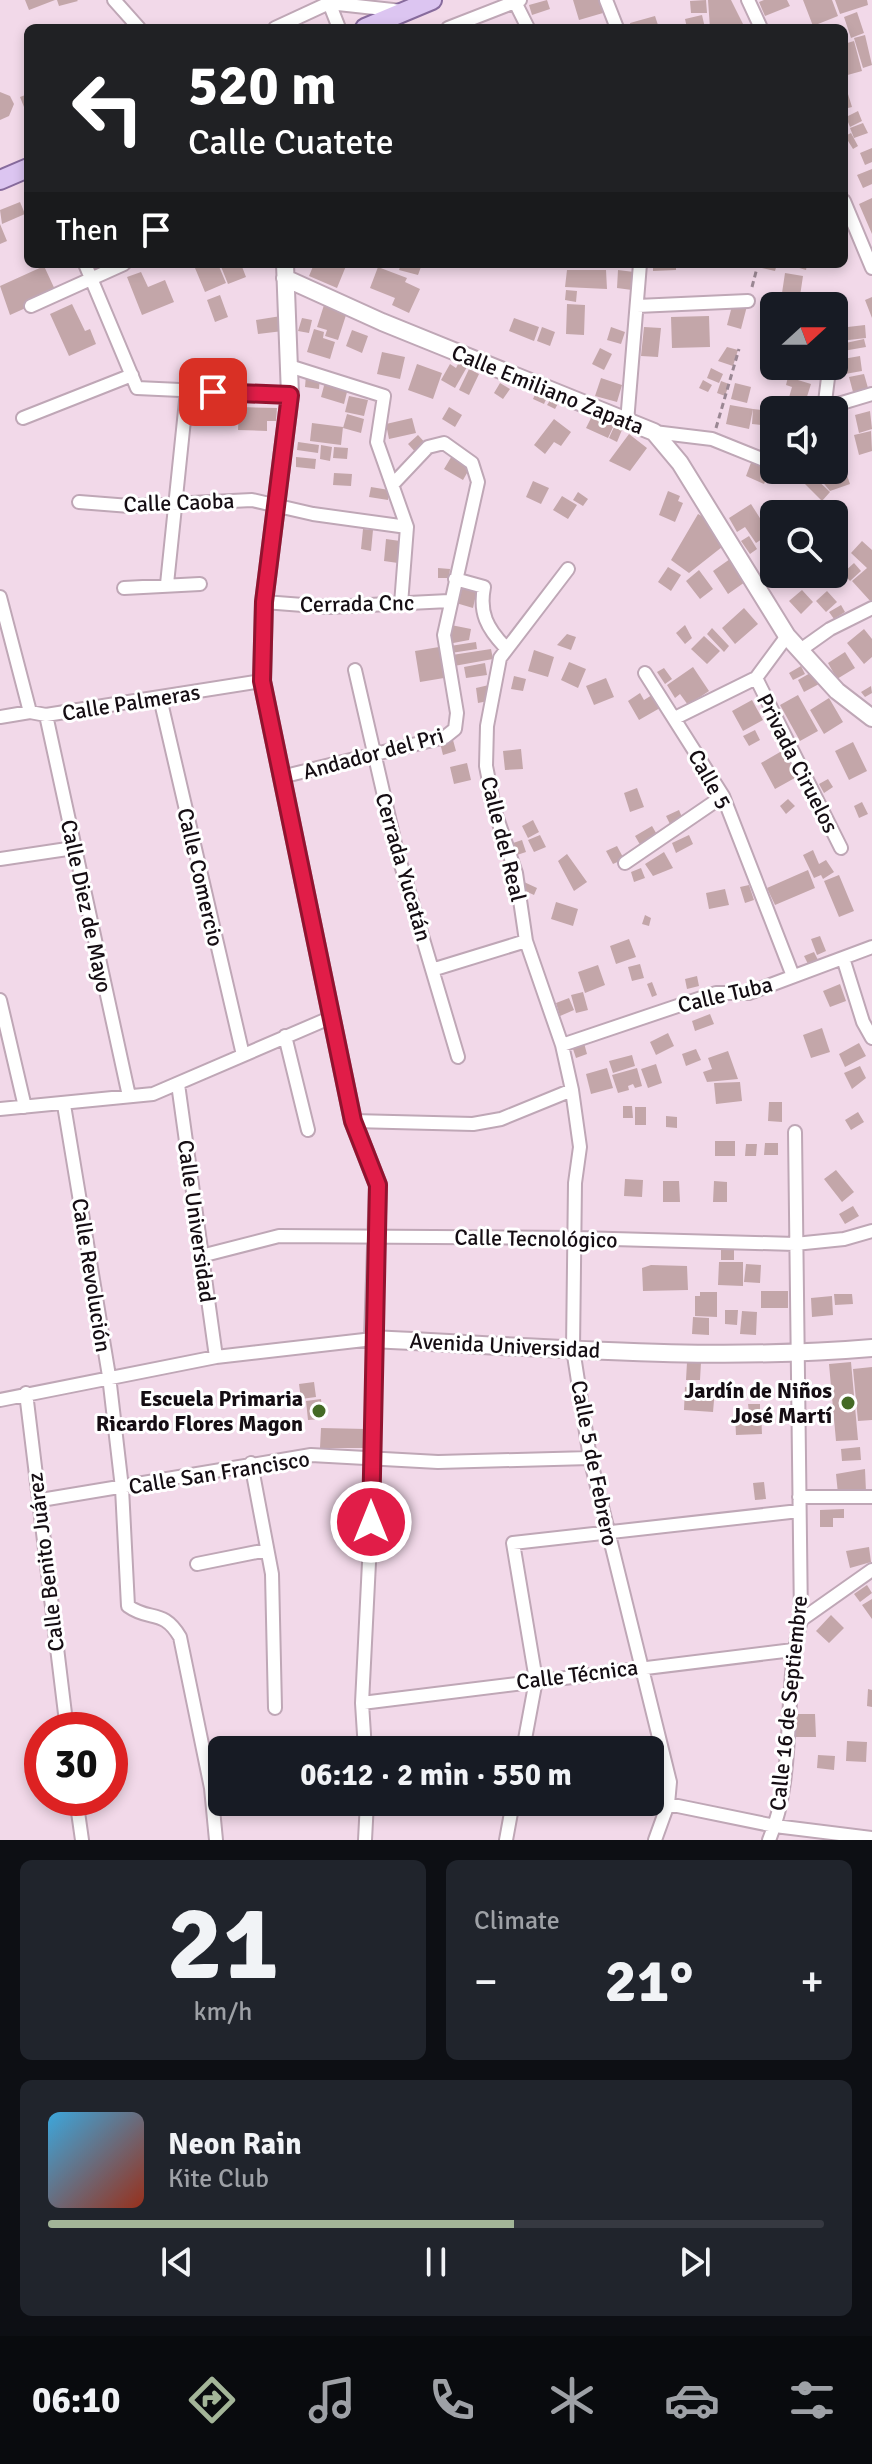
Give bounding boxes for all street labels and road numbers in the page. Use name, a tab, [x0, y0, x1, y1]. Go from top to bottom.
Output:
street label: Calle Emiliano Zapata	[448, 339, 648, 440]
street label: Calle Caoba	[123, 487, 235, 518]
street label: Cerrada Cnc	[300, 589, 415, 618]
street label: Calle Palmeras	[60, 678, 202, 727]
street label: Privada Ciruelos	[751, 689, 844, 837]
street label: Andador del Pri	[300, 722, 447, 785]
street label: Calle 5	[682, 744, 737, 814]
street label: Calle del Real	[475, 774, 532, 905]
street label: Cerrada Yucatán	[369, 790, 438, 944]
street label: Calle Comercio	[171, 805, 230, 949]
street label: Calle Diez de Mayo	[55, 817, 118, 995]
street label: Calle Tuba	[675, 970, 775, 1018]
street label: Calle Universidad	[172, 1138, 221, 1304]
street label: Calle Revolución	[66, 1196, 117, 1354]
street label: Calle Tecnológico	[454, 1224, 618, 1253]
street label: Avenida Universidad	[409, 1327, 601, 1364]
street label: Calle 5 de Febrero	[565, 1378, 624, 1548]
street label: Calle San Francisco	[127, 1445, 311, 1500]
street label: Calle Benito Juárez	[21, 1471, 70, 1653]
street label: Calle 16 de Septiembre	[764, 1594, 813, 1812]
street label: Calle Técnica	[515, 1654, 639, 1695]

